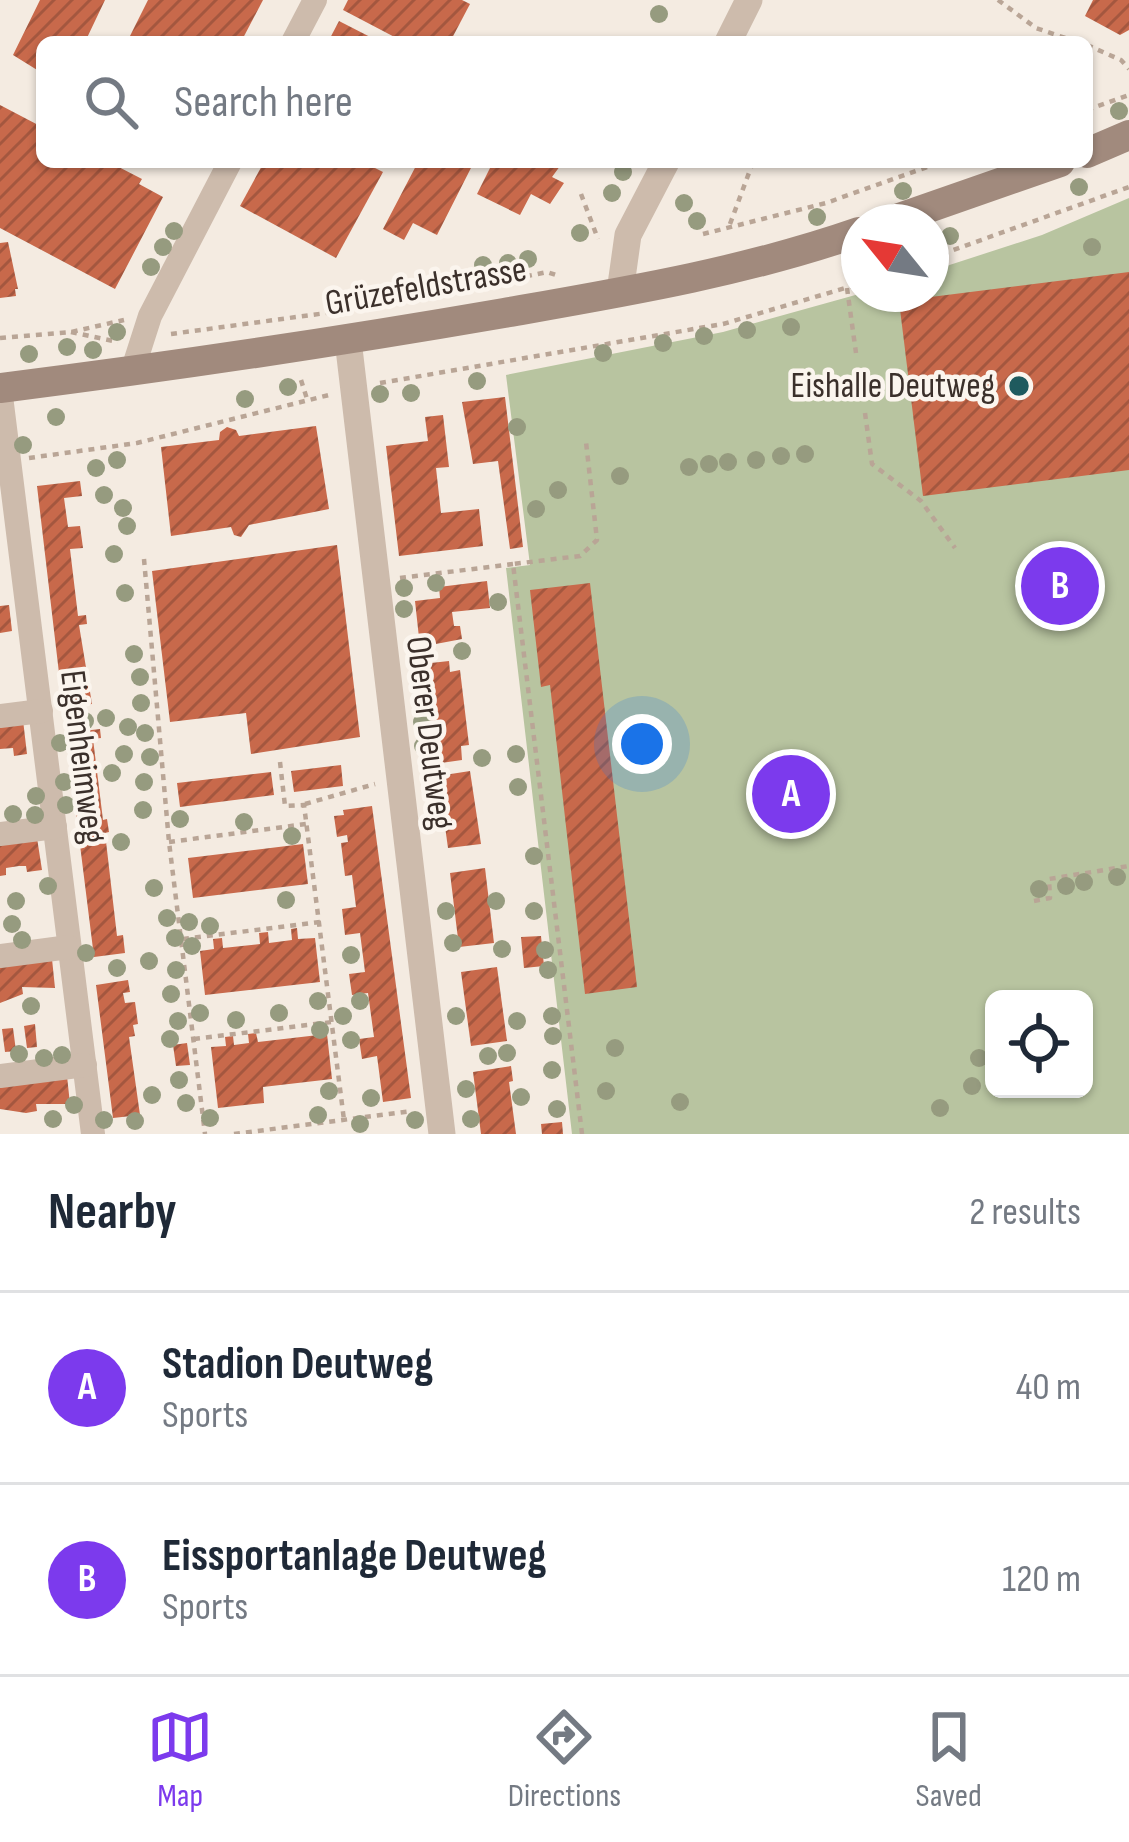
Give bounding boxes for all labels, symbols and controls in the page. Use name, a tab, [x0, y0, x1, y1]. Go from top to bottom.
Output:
search box	[36, 36, 1093, 168]
icon: search	[78, 69, 144, 135]
text: Search here	[174, 75, 353, 130]
north arrow	[841, 204, 949, 312]
street label: Grüzefeldstrasse	[322, 248, 530, 326]
place label: Eishalle Deutweg	[791, 365, 995, 408]
marker: Eishalle Deutweg	[1006, 373, 1032, 399]
pin: B	[1021, 541, 1099, 631]
street label: Oberer Deutweg	[396, 634, 462, 832]
street label: Eigenheimweg	[50, 668, 114, 846]
your location	[612, 714, 672, 774]
pin: A	[752, 749, 830, 839]
map controls	[985, 990, 1093, 1098]
button: locate	[985, 990, 1093, 1098]
text: Nearby	[48, 1182, 177, 1243]
text: 2 results	[969, 1189, 1081, 1236]
text: Stadion Deutweg	[162, 1337, 433, 1392]
text: A	[78, 1364, 96, 1411]
text: 40 m	[1016, 1364, 1081, 1411]
text: Sports	[162, 1392, 248, 1439]
text: Eissportanlage Deutweg	[162, 1529, 546, 1584]
text: B	[78, 1556, 96, 1603]
text: 120 m	[1002, 1556, 1081, 1603]
text: Sports	[162, 1584, 248, 1631]
tab: Map	[147, 1704, 213, 1816]
tab: Directions	[508, 1704, 621, 1816]
tab: Saved	[916, 1704, 982, 1816]

